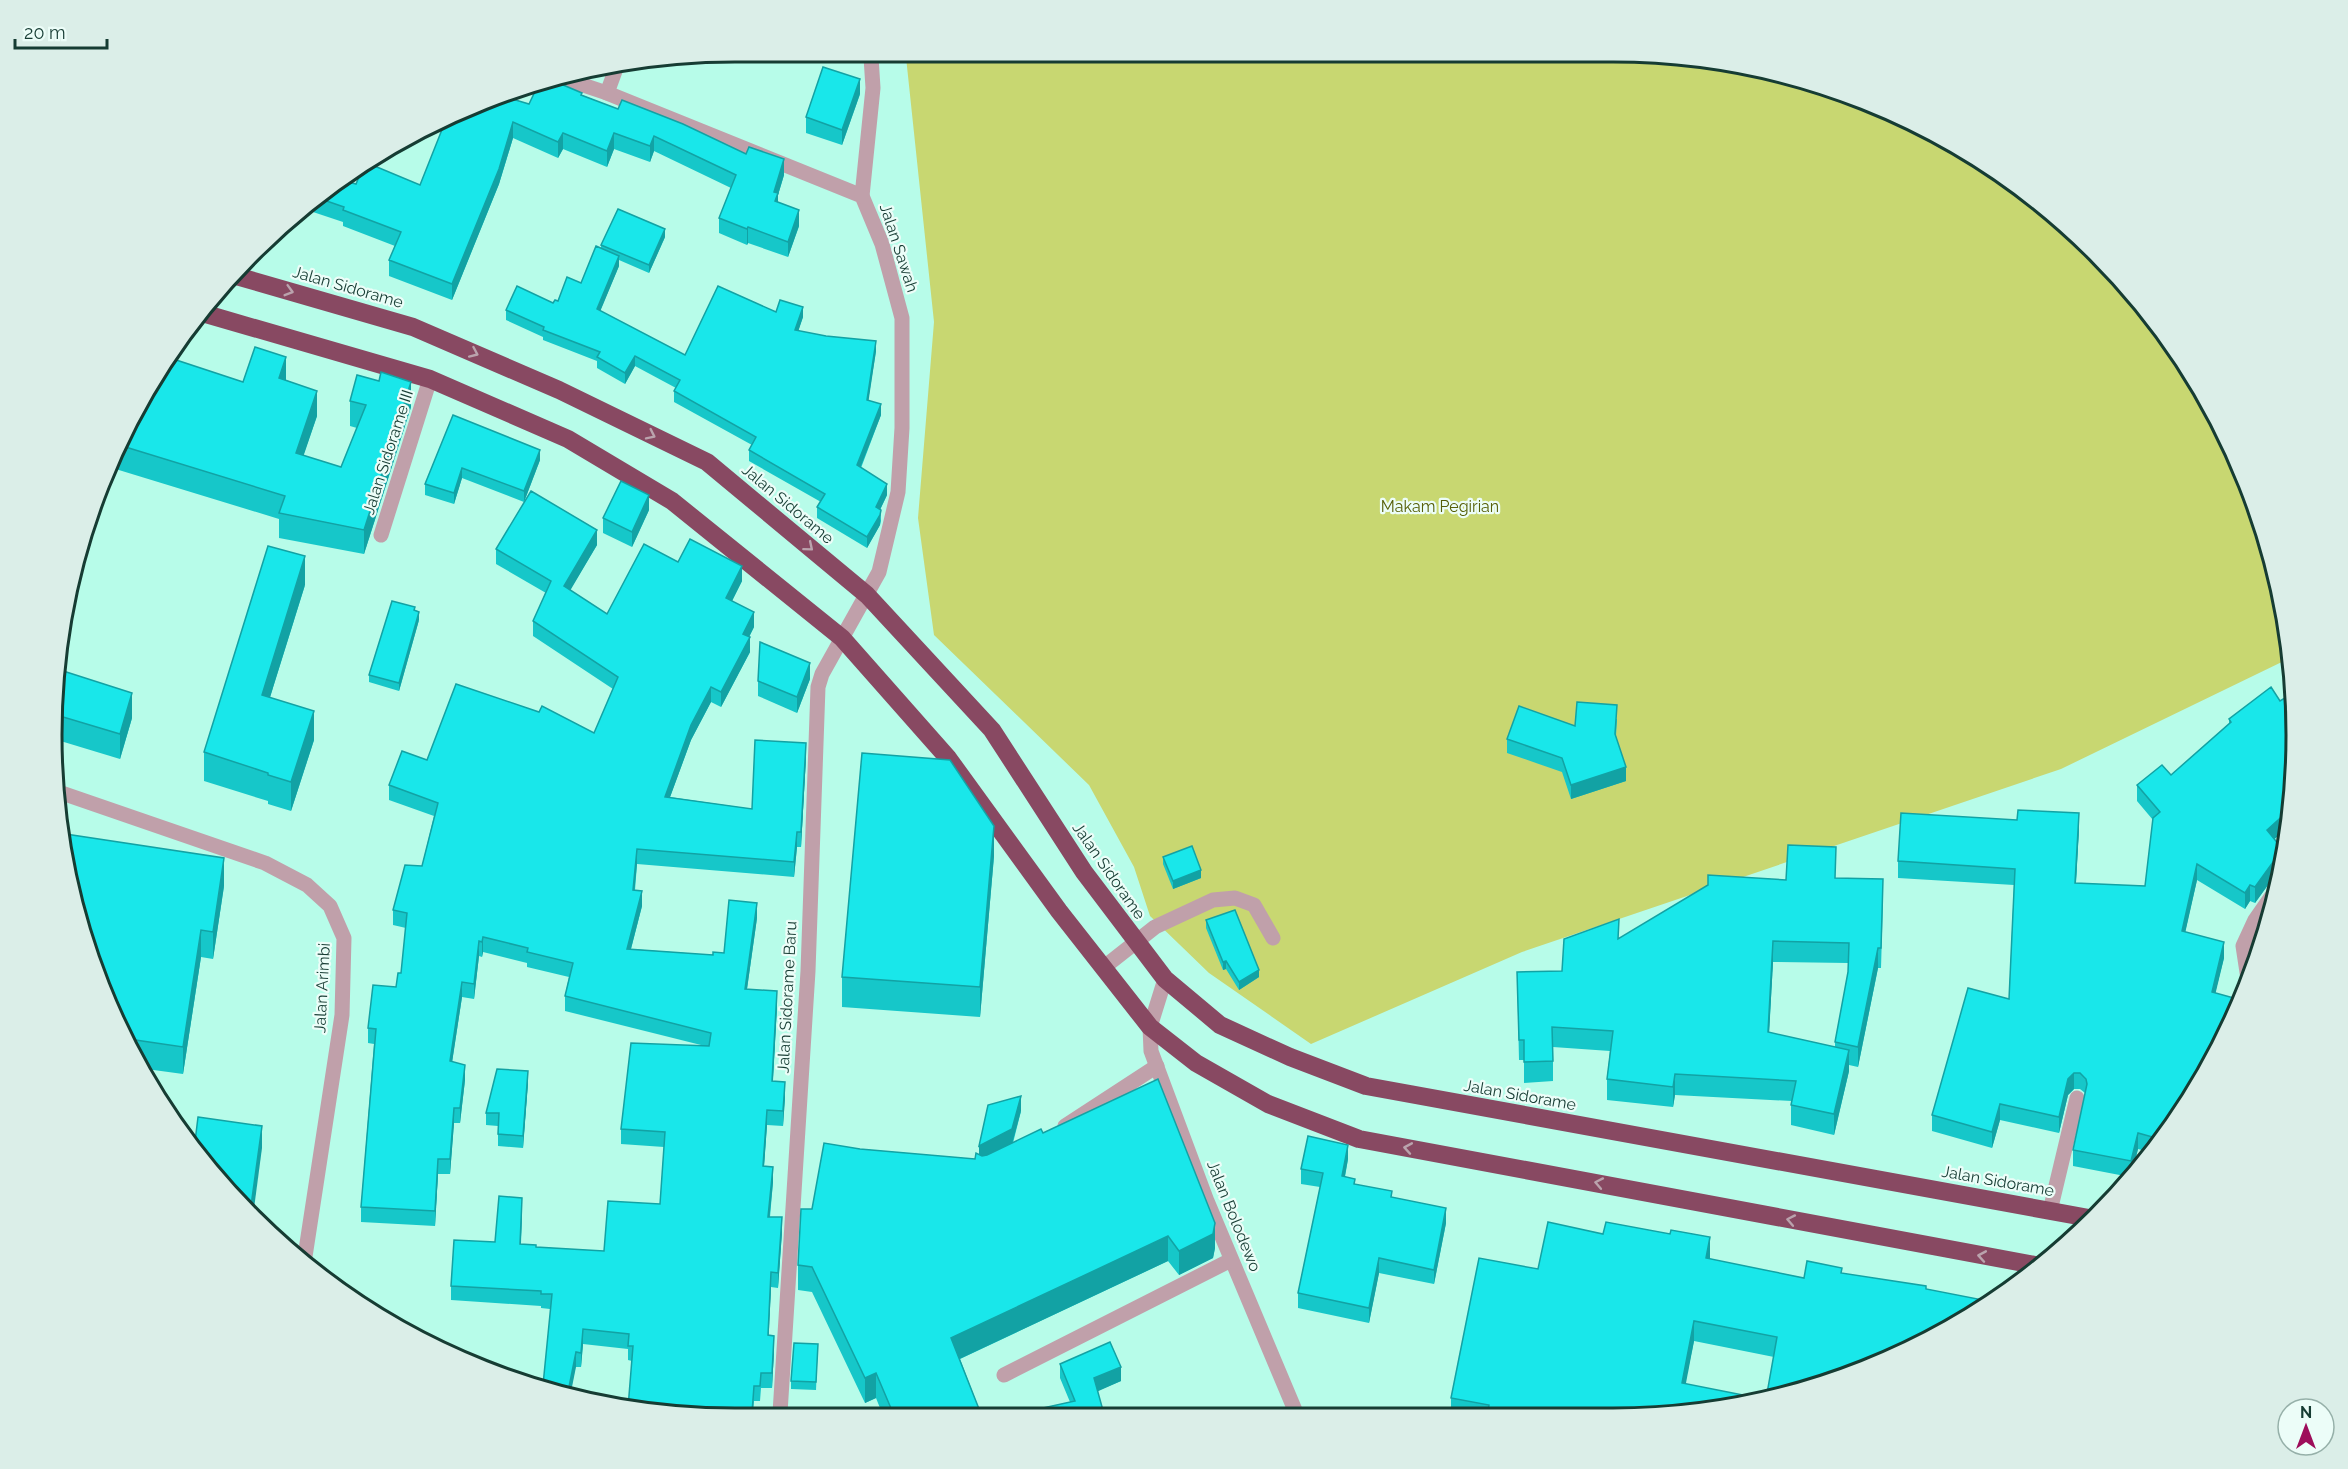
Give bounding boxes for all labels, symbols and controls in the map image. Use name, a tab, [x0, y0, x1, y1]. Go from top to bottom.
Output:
scale bar	[15, 12, 106, 50]
text: 20 m	[24, 22, 66, 43]
street label: Jalan Sawah	[876, 201, 922, 295]
street label: Jalan Sidorame	[291, 262, 405, 312]
one-way arrow	[284, 284, 294, 296]
one-way arrow	[467, 346, 478, 358]
street label: Jalan Sidorame III	[359, 387, 417, 517]
one-way arrow	[644, 427, 655, 439]
street label: Jalan Sidorame	[738, 460, 838, 548]
park label: Makam Pegirian	[1381, 497, 1499, 516]
one-way arrow	[802, 540, 813, 551]
street label: Jalan Sidorame	[1069, 819, 1149, 923]
street label: Jalan Sidorame Baru	[774, 920, 800, 1074]
street label: Jalan Arimbi	[310, 942, 334, 1034]
street label: Jalan Sidorame	[1462, 1076, 1578, 1114]
one-way arrow	[1403, 1142, 1413, 1155]
street label: Jalan Bolodewo	[1203, 1158, 1265, 1274]
street label: Jalan Sidorame	[1940, 1162, 2056, 1200]
one-way arrow	[1595, 1177, 1605, 1190]
one-way arrow	[1786, 1214, 1796, 1227]
one-way arrow	[1978, 1250, 1988, 1263]
north arrow	[2276, 1397, 2336, 1457]
text: N	[2300, 1403, 2312, 1422]

